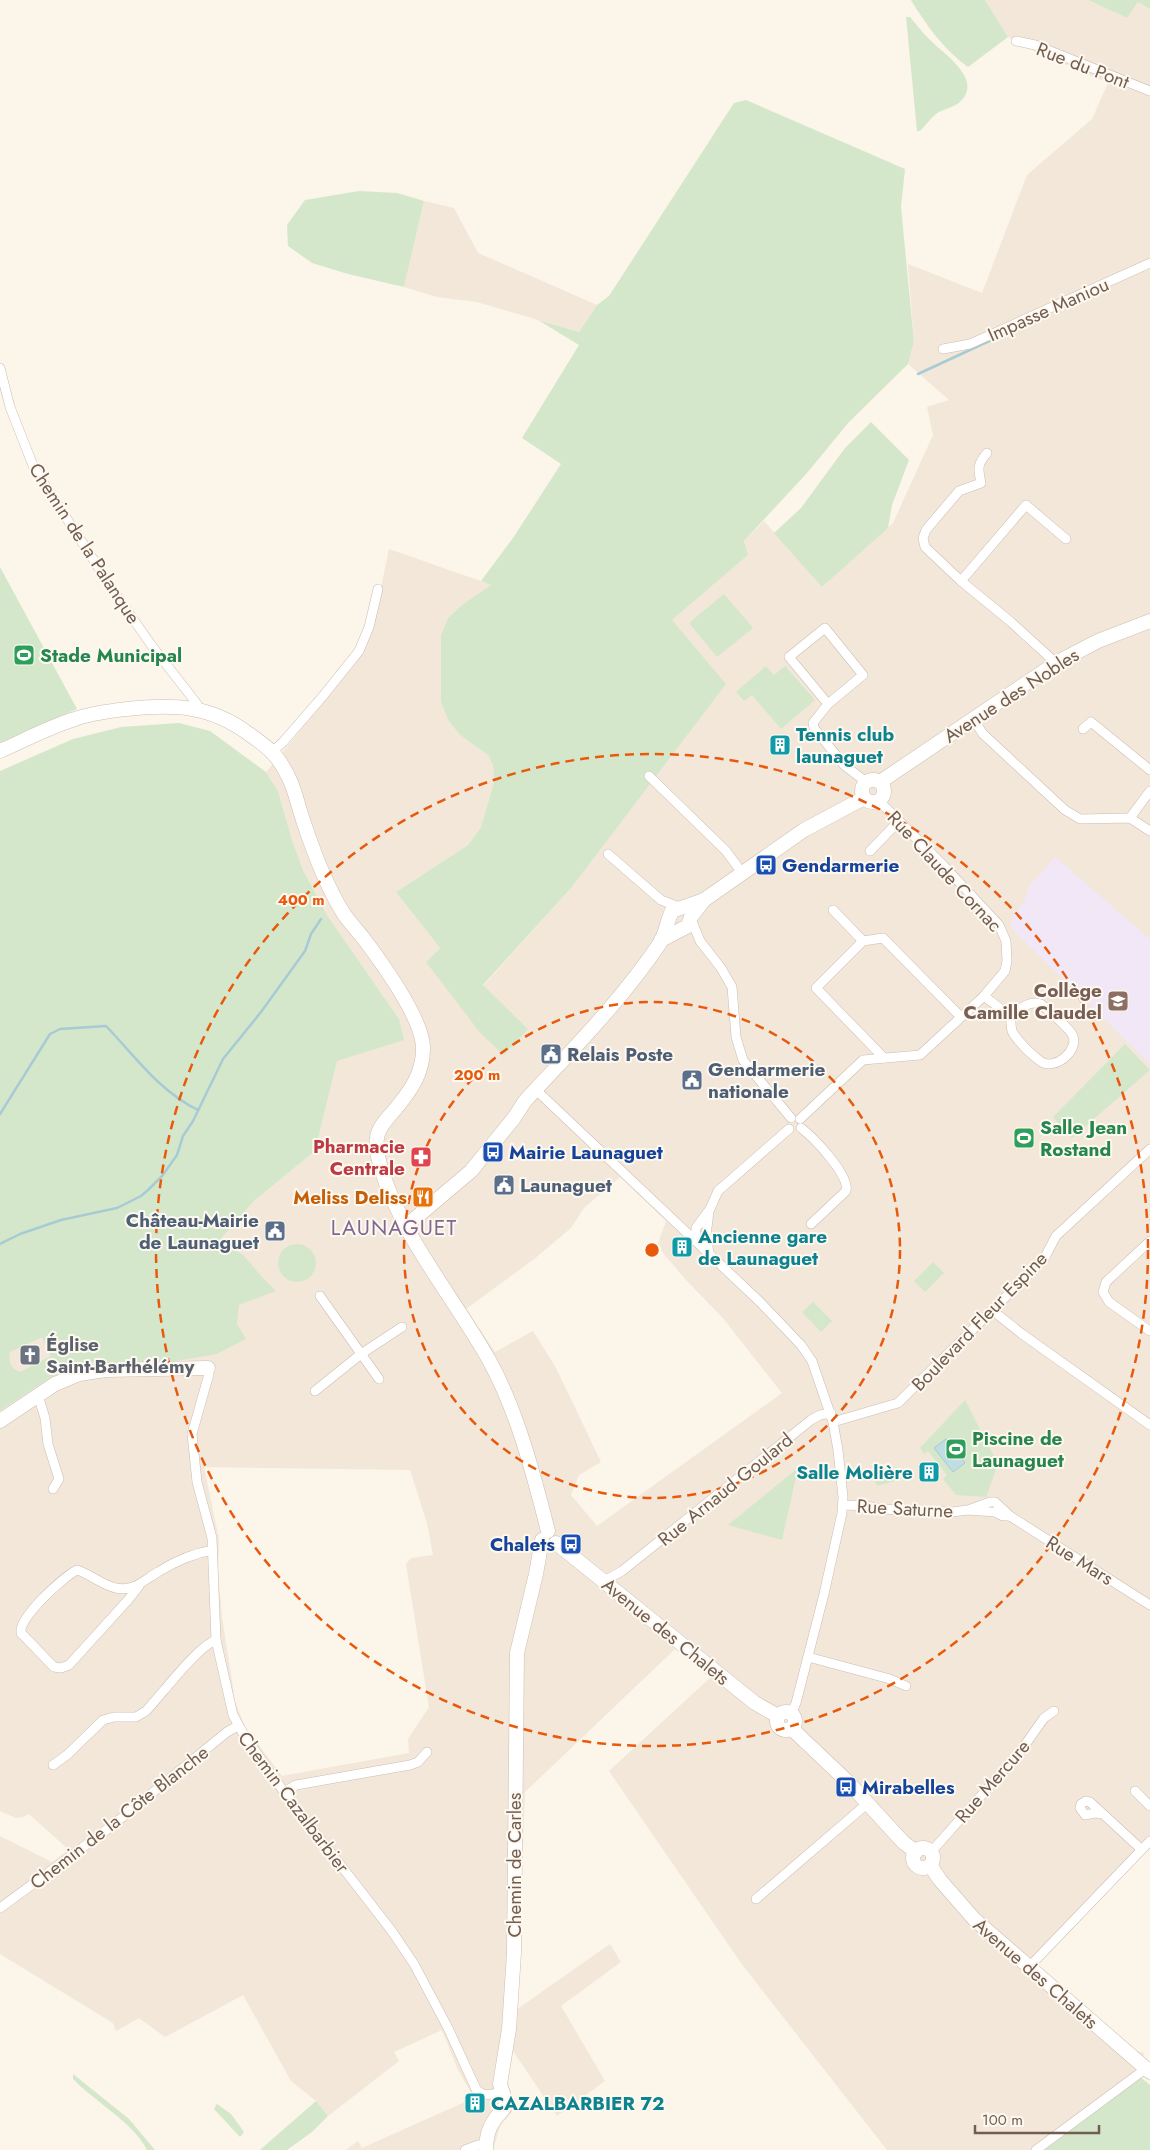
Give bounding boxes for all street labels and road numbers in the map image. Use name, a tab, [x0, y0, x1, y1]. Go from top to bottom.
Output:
street label: Rue du Pont	[1033, 35, 1134, 96]
street label: Impasse Maniou	[983, 271, 1113, 348]
street label: Chemin de la Palanque	[22, 458, 147, 629]
street label: Avenue des Nobles	[938, 641, 1085, 749]
street label: Rue Claude Cornac	[881, 805, 1008, 938]
street label: Boulevard Fleur Espine	[905, 1245, 1053, 1397]
street label: Rue Arnaud Goulard	[652, 1426, 799, 1552]
street label: Rue Saturne	[856, 1492, 954, 1525]
street label: Rue Mars	[1041, 1529, 1119, 1592]
street label: Avenue des Chalets	[596, 1571, 736, 1692]
street label: Chemin Cazalbarbier	[231, 1726, 356, 1879]
street label: Rue Mercure	[949, 1734, 1036, 1829]
street label: Chemin de la Côte Blanche	[24, 1739, 215, 1896]
street label: Chemin de Carles	[501, 1792, 528, 1938]
street label: Avenue des Chalets	[967, 1912, 1104, 2035]

